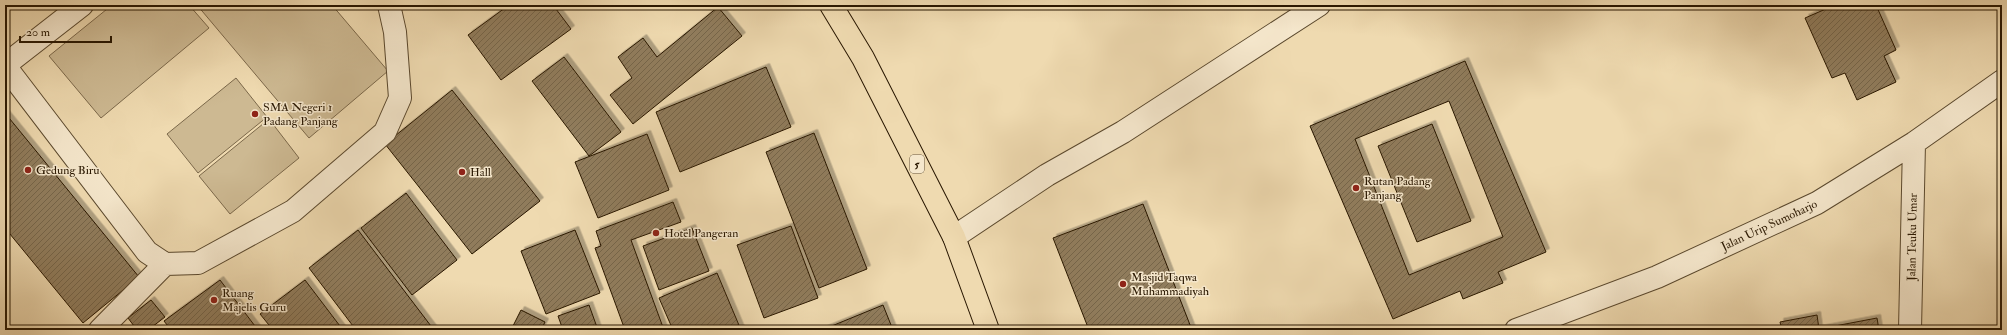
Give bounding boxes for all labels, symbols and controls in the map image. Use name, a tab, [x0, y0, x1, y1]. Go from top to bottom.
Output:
scale bar	[20, 18, 111, 44]
text: 20 m	[26, 25, 51, 40]
place label: SMA Negeri 1 Padang Panjang	[263, 100, 339, 129]
marker: SMA Negeri 1 Padang Panjang	[250, 109, 260, 119]
road number: 5	[910, 155, 924, 173]
place label: Gedung Biru	[36, 163, 100, 178]
marker: Gedung Biru	[23, 165, 33, 175]
place label: Hall	[470, 165, 491, 180]
marker: Hall	[457, 167, 467, 177]
place label: Rutan Padang Panjang	[1364, 174, 1432, 203]
marker: Rutan Padang Panjang	[1351, 183, 1361, 193]
street label: Jalan Teuku Umar	[1904, 192, 1921, 282]
street label: Jalan Urip Sumoharjo	[1718, 197, 1820, 255]
place label: Hotel Pangeran	[664, 226, 738, 241]
marker: Hotel Pangeran	[651, 228, 661, 238]
place label: Masjid Taqwa Muhammadiyah	[1131, 270, 1210, 299]
marker: Masjid Taqwa Muhammadiyah	[1118, 279, 1128, 289]
place label: Ruang Majelis Guru	[222, 286, 286, 315]
marker: Ruang Majelis Guru	[209, 295, 219, 305]

